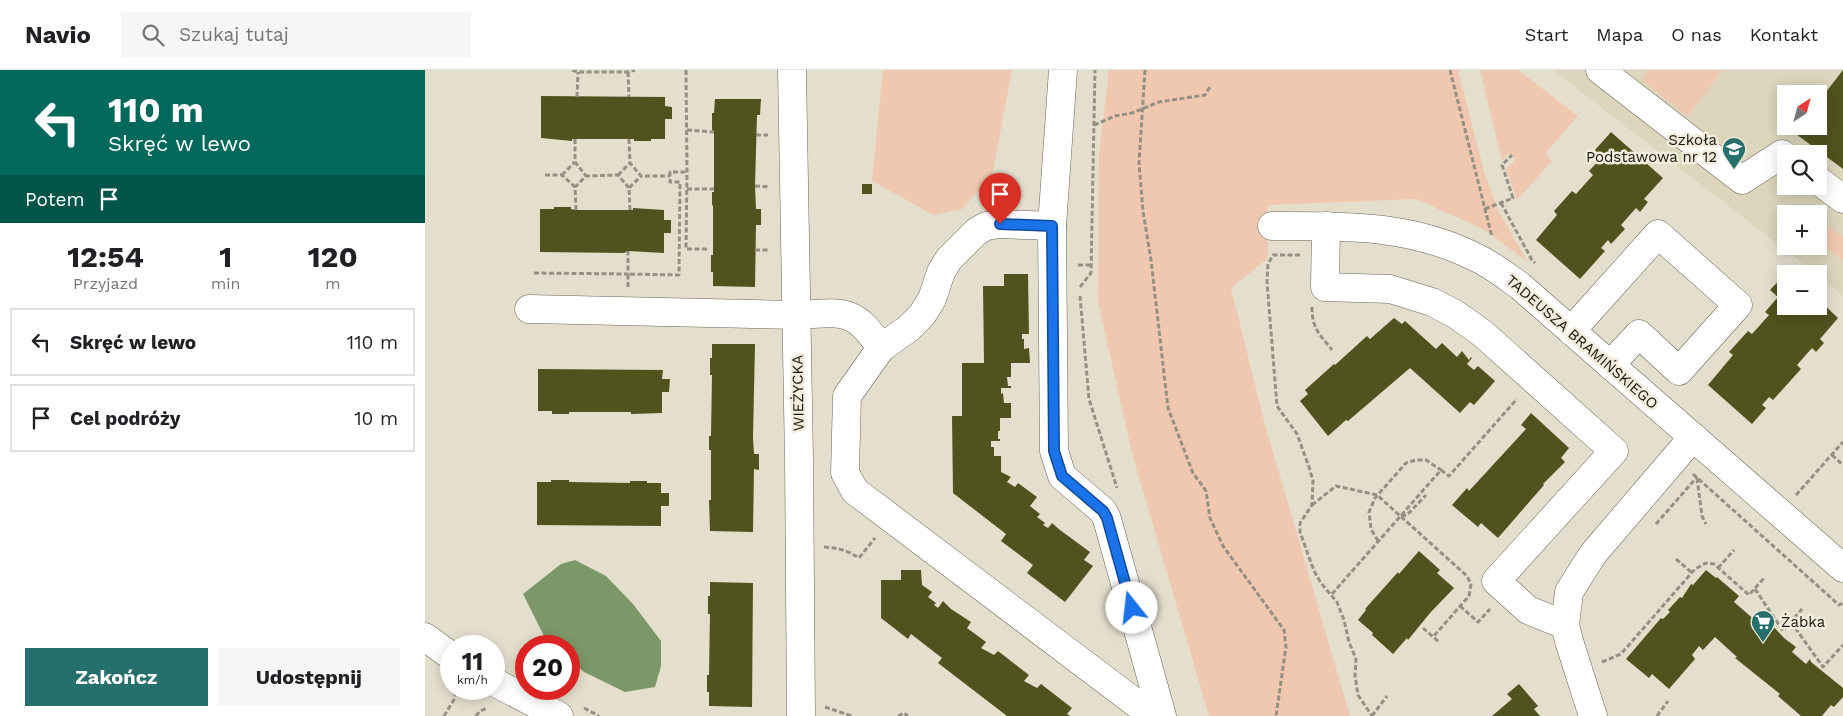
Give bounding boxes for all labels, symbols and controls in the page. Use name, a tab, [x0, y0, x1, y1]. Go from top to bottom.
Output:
search box	[121, 12, 471, 57]
text: Navio	[25, 21, 91, 49]
icon: search	[139, 21, 167, 49]
text: Szukaj tutaj	[179, 23, 289, 46]
text: Start	[1525, 24, 1568, 45]
text: Mapa	[1596, 24, 1643, 45]
text: O nas	[1671, 24, 1722, 45]
text: Kontakt	[1750, 24, 1818, 45]
north arrow	[1777, 85, 1827, 135]
map controls	[1777, 85, 1827, 315]
text: 110 m	[108, 89, 204, 131]
icon: left	[25, 90, 90, 155]
text: Skręć w lewo	[108, 131, 251, 156]
place label: Szkoła Podstawowa nr 12	[1586, 131, 1718, 166]
school or university icon: Szkoła Podstawowa nr 12	[1721, 136, 1747, 170]
button: search	[1777, 145, 1827, 195]
pin	[979, 173, 1021, 224]
icon: arrive	[986, 180, 1014, 208]
icon: arrive	[95, 185, 123, 213]
text: Potem	[25, 188, 85, 211]
button: +	[1777, 205, 1827, 255]
text: 12:54	[67, 239, 144, 274]
text: 1	[219, 239, 232, 274]
text: 120	[308, 239, 358, 274]
button: −	[1777, 265, 1827, 315]
street label: TADEUSZA BRAMIŃSKIEGO	[1502, 271, 1662, 413]
text: Przyjazd	[73, 274, 138, 293]
text: min	[211, 274, 241, 293]
text: m	[325, 274, 340, 293]
icon: left	[27, 328, 55, 356]
text: Skręć w lewo	[70, 331, 196, 354]
text: 110 m	[347, 331, 398, 354]
street label: WIEŻYCKA	[788, 355, 808, 431]
icon: arrive	[27, 404, 55, 432]
text: Cel podróży	[70, 407, 180, 430]
text: 10 m	[354, 407, 398, 430]
position arrow	[1105, 581, 1157, 633]
supermarket icon: Żabka	[1750, 609, 1776, 643]
place label: Żabka	[1781, 613, 1826, 631]
speed limit sign: 20	[515, 635, 580, 700]
text: 11	[462, 647, 483, 676]
button: Zakończ	[25, 648, 208, 706]
button: Udostępnij	[218, 648, 400, 706]
text: km/h	[457, 673, 488, 687]

